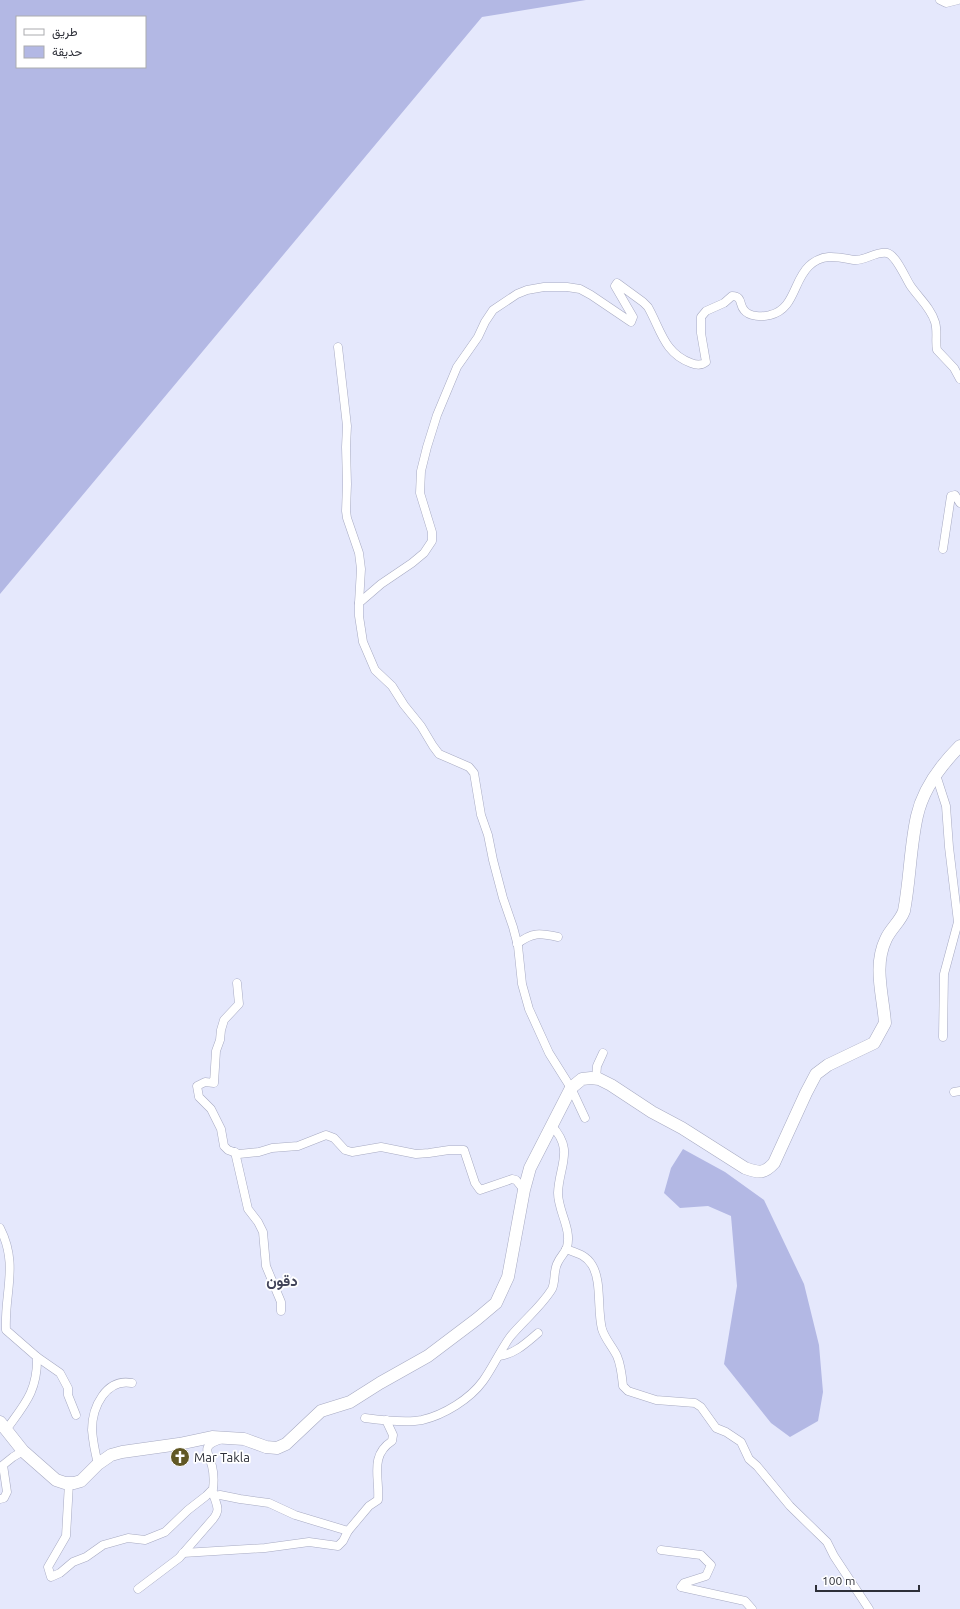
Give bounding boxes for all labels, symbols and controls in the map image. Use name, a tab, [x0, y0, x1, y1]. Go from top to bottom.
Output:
legend	[16, 16, 146, 68]
text: طريق	[52, 25, 78, 40]
text: حديقة	[52, 45, 82, 59]
district label: دقون	[266, 1272, 298, 1290]
church icon: Mar Takla	[169, 1446, 191, 1468]
place label: Mar Takla	[194, 1450, 250, 1464]
scale bar	[816, 1567, 919, 1593]
text: 100 m	[822, 1574, 855, 1587]

